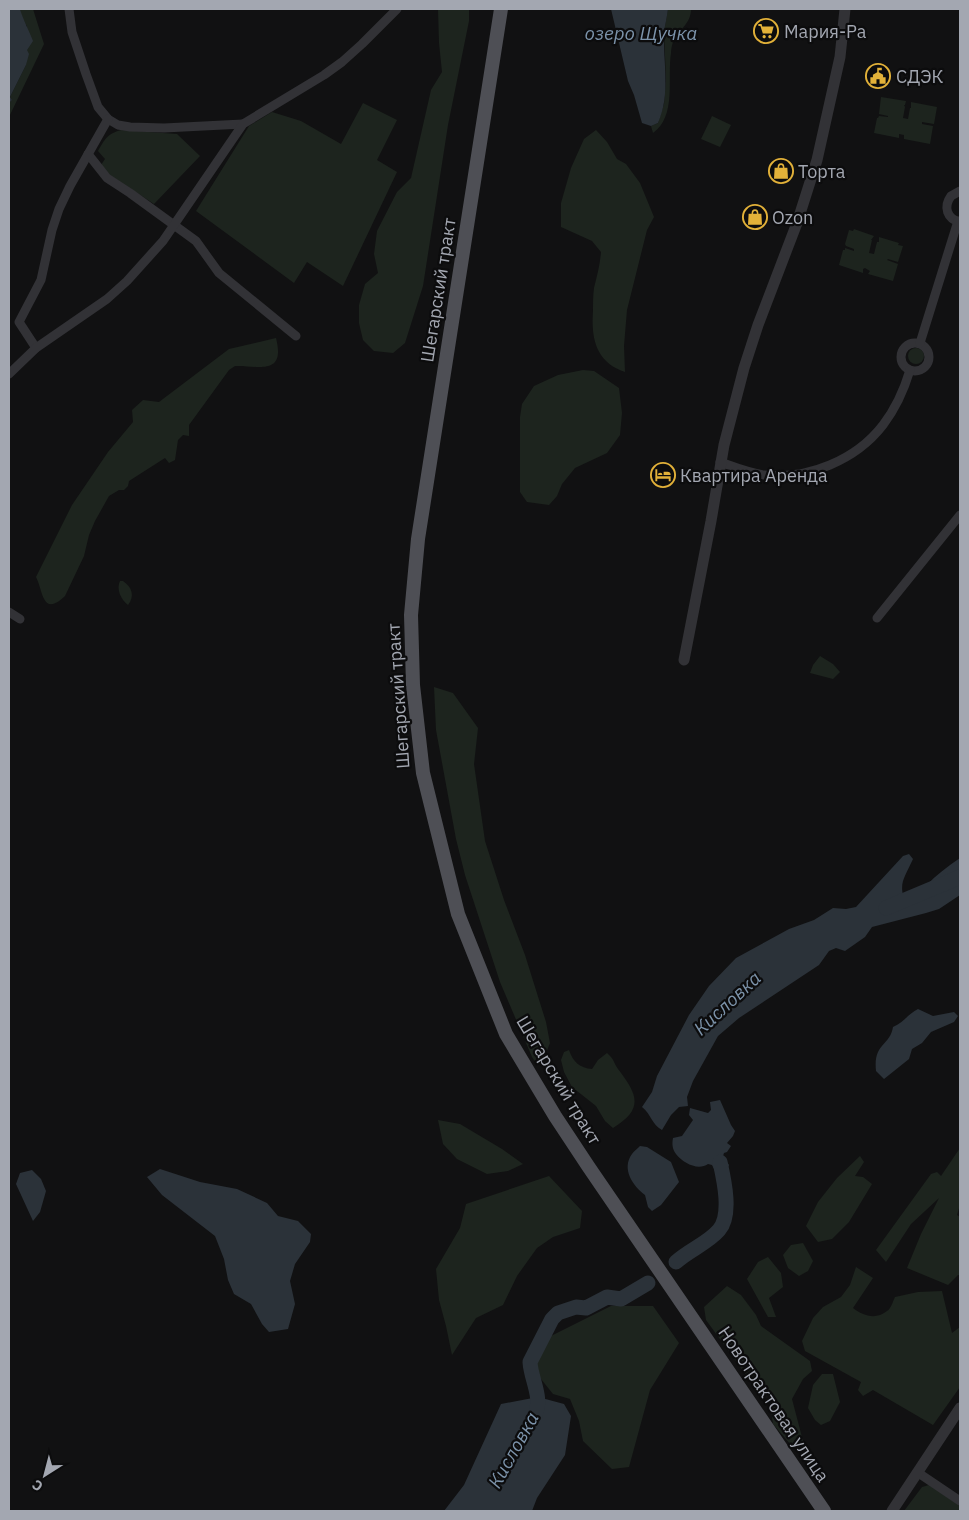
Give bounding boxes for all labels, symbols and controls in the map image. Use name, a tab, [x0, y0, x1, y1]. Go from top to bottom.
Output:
supermarket icon: Мария-Ра	[753, 18, 779, 44]
place label: Мария-Ра	[784, 20, 867, 43]
water label: озеро Щучка	[585, 21, 697, 45]
public building icon: СДЭК	[865, 63, 891, 89]
place label: СДЭК	[896, 65, 944, 88]
shop icon: Торта	[768, 158, 794, 184]
place label: Торта	[798, 160, 846, 183]
shop icon: Ozon	[742, 204, 768, 230]
place label: Ozon	[772, 206, 813, 229]
street label: Шегарский тракт	[415, 216, 461, 364]
hotel icon: Квартира Аренда	[650, 462, 676, 488]
place label: Квартира Аренда	[680, 464, 828, 487]
street label: Шегарский тракт	[381, 622, 415, 770]
water label: Кисловка	[688, 966, 766, 1040]
street label: Шегарский тракт	[512, 1011, 607, 1149]
street label: Новотрактовая улица	[713, 1322, 835, 1487]
water label: Кисловка	[482, 1408, 544, 1492]
north arrow	[20, 1450, 70, 1500]
text: С	[28, 1476, 46, 1495]

